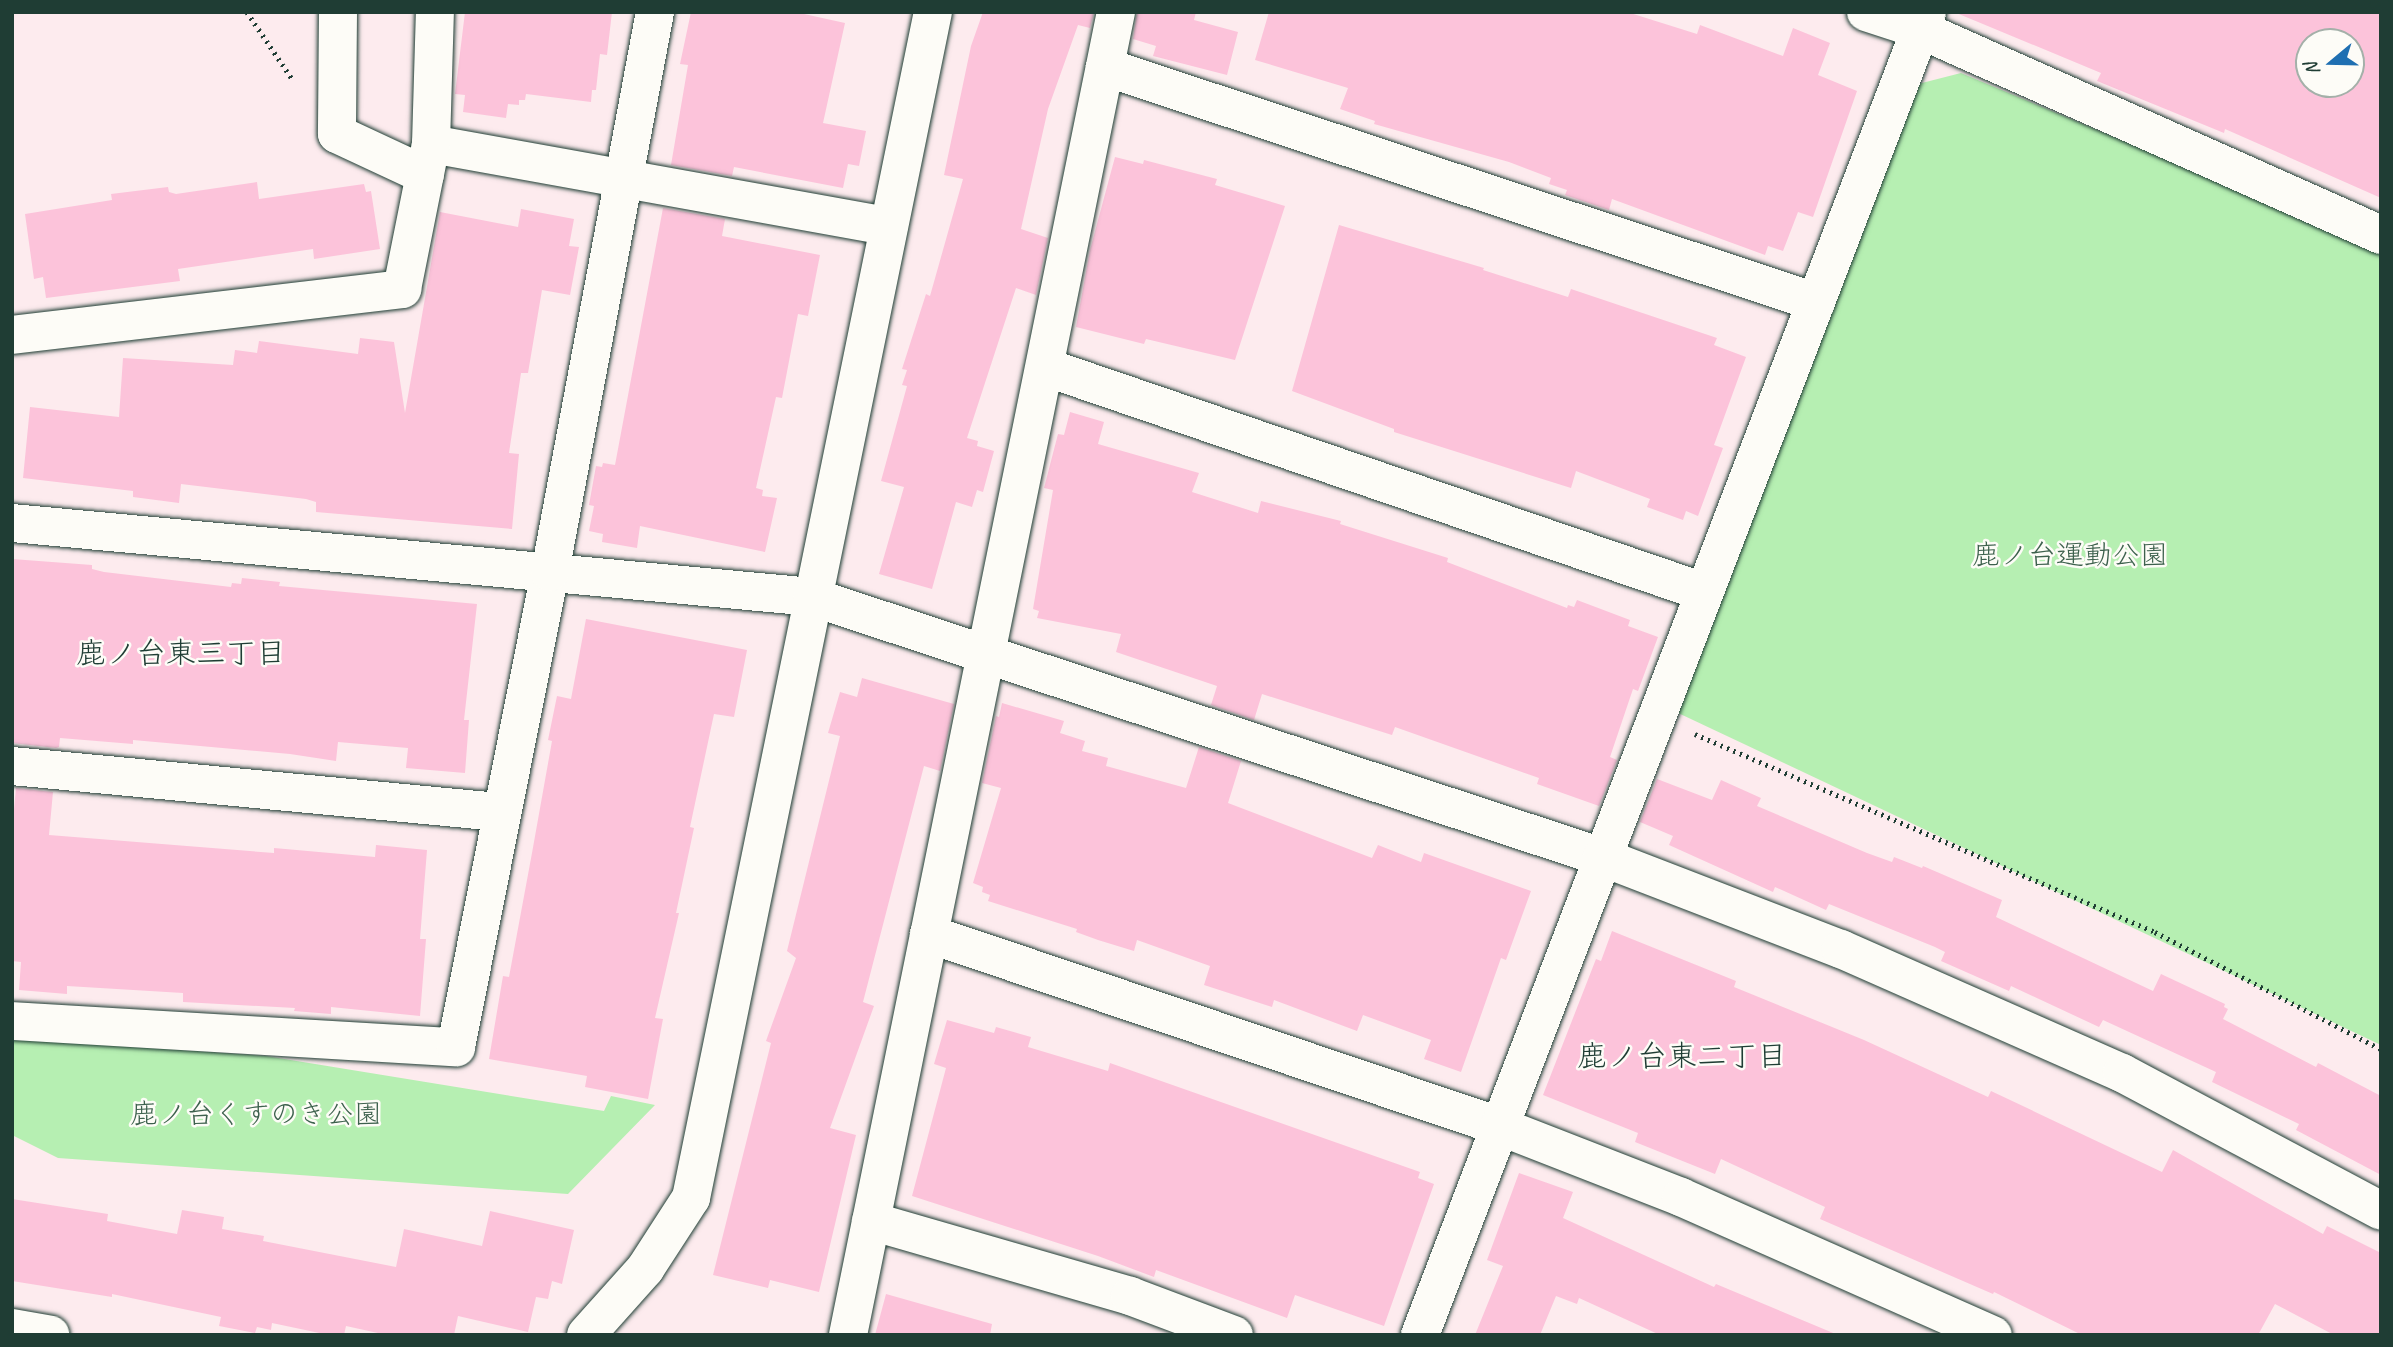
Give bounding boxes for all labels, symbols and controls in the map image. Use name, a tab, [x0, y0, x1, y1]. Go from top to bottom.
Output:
north arrow	[2295, 28, 2365, 98]
text: N	[2299, 60, 2325, 79]
park label: 鹿ノ台運動公園	[1972, 538, 2168, 572]
district label: 鹿ノ台東三丁目	[76, 635, 286, 671]
district label: 鹿ノ台東二丁目	[1577, 1038, 1787, 1074]
park label: 鹿ノ台くすのき公園	[130, 1097, 382, 1131]

